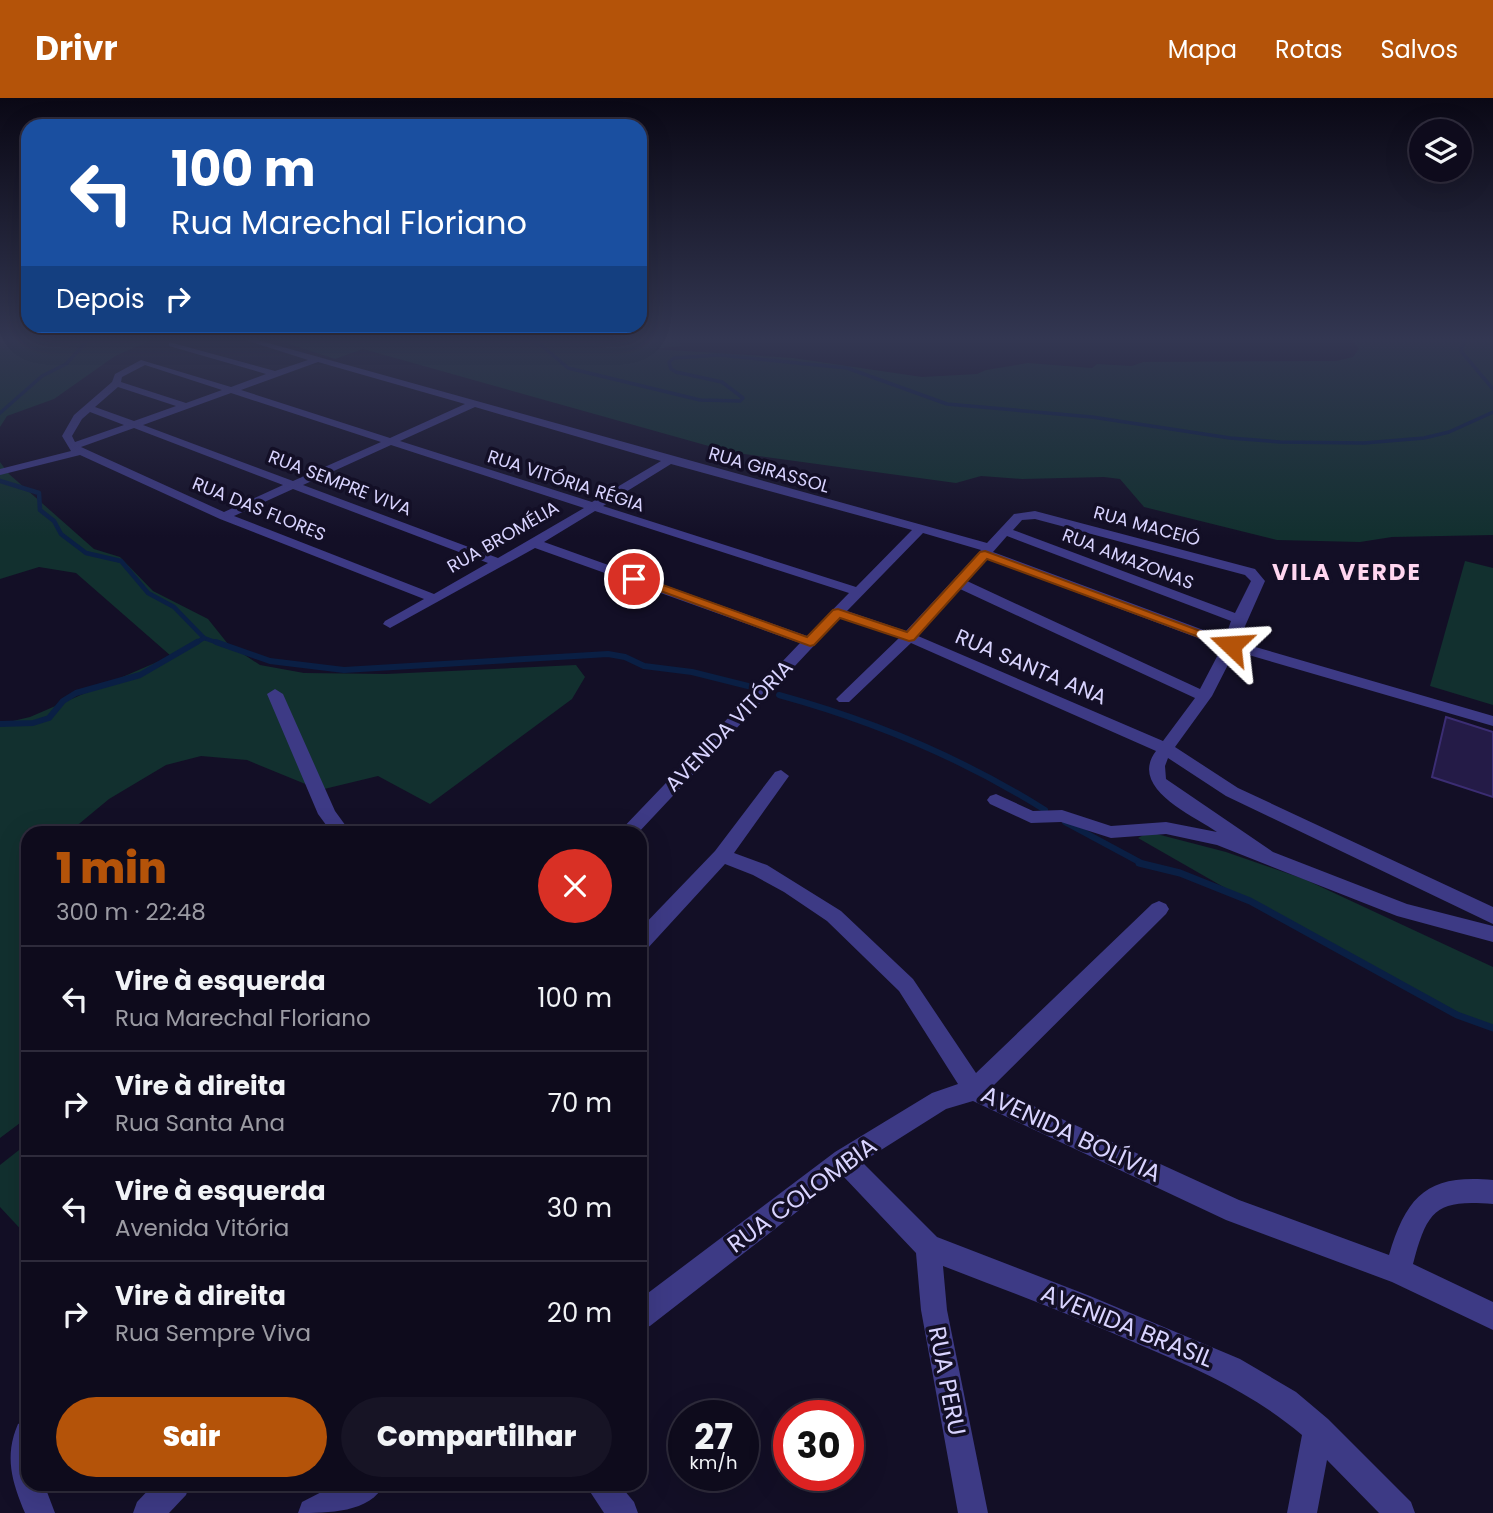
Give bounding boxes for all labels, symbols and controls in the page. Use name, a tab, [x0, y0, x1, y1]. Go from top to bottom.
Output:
text: Drivr	[35, 25, 118, 72]
text: Mapa	[1168, 33, 1237, 66]
text: Rotas	[1275, 33, 1342, 66]
text: Salvos	[1380, 33, 1458, 66]
map controls	[1409, 119, 1472, 182]
button: layers	[1409, 119, 1472, 182]
text: 100 m	[171, 135, 316, 203]
icon: left	[56, 147, 147, 238]
text: Rua Marechal Floriano	[171, 200, 527, 245]
icon: right	[159, 280, 197, 318]
text: Depois	[56, 281, 145, 317]
street label: RUA GIRASSOL	[706, 440, 833, 499]
street label: RUA VITÓRIA RÉGIA	[485, 443, 648, 518]
street label: RUA SEMPRE VIVA	[265, 444, 415, 521]
street label: RUA DAS FLORES	[189, 470, 330, 547]
street label: RUA BROMÉLIA	[442, 494, 563, 579]
street label: RUA MACEIÓ	[1091, 499, 1203, 552]
street label: RUA AMAZONAS	[1059, 522, 1198, 595]
pin	[604, 549, 664, 609]
district label: VILA VERDE	[1272, 556, 1422, 588]
icon: arrive	[615, 560, 653, 598]
position arrow	[1194, 608, 1268, 682]
street label: RUA SANTA ANA	[951, 622, 1111, 712]
street label: AVENIDA VITÓRIA	[658, 653, 799, 798]
text: 1 min	[56, 839, 167, 898]
button: close	[538, 849, 612, 923]
text: 300 m · 22:48	[56, 896, 206, 928]
text: Vire à esquerda	[115, 963, 326, 999]
icon: left	[56, 980, 94, 1018]
text: 100 m	[537, 980, 612, 1016]
text: Rua Marechal Floriano	[115, 1002, 371, 1034]
text: Vire à direita	[115, 1068, 286, 1104]
street label: AVENIDA BOLÍVIA	[976, 1077, 1167, 1190]
icon: right	[56, 1085, 94, 1123]
text: 70 m	[548, 1085, 612, 1121]
text: Rua Santa Ana	[115, 1107, 285, 1139]
street label: RUA COLOMBIA	[720, 1129, 883, 1260]
text: Vire à esquerda	[115, 1173, 326, 1209]
icon: left	[56, 1190, 94, 1228]
text: 30 m	[547, 1190, 612, 1226]
text: Avenida Vitória	[115, 1212, 289, 1244]
street label: AVENIDA BRASIL	[1036, 1276, 1218, 1375]
text: Vire à direita	[115, 1278, 286, 1314]
icon: right	[56, 1295, 94, 1333]
text: 20 m	[547, 1295, 612, 1331]
text: Rua Sempre Viva	[115, 1317, 311, 1349]
street label: RUA PERU	[921, 1324, 974, 1438]
button: Sair	[56, 1397, 327, 1477]
button: Compartilhar	[341, 1397, 612, 1477]
speed limit sign: 30	[773, 1400, 864, 1491]
text: 27	[694, 1412, 733, 1461]
text: km/h	[690, 1450, 737, 1475]

